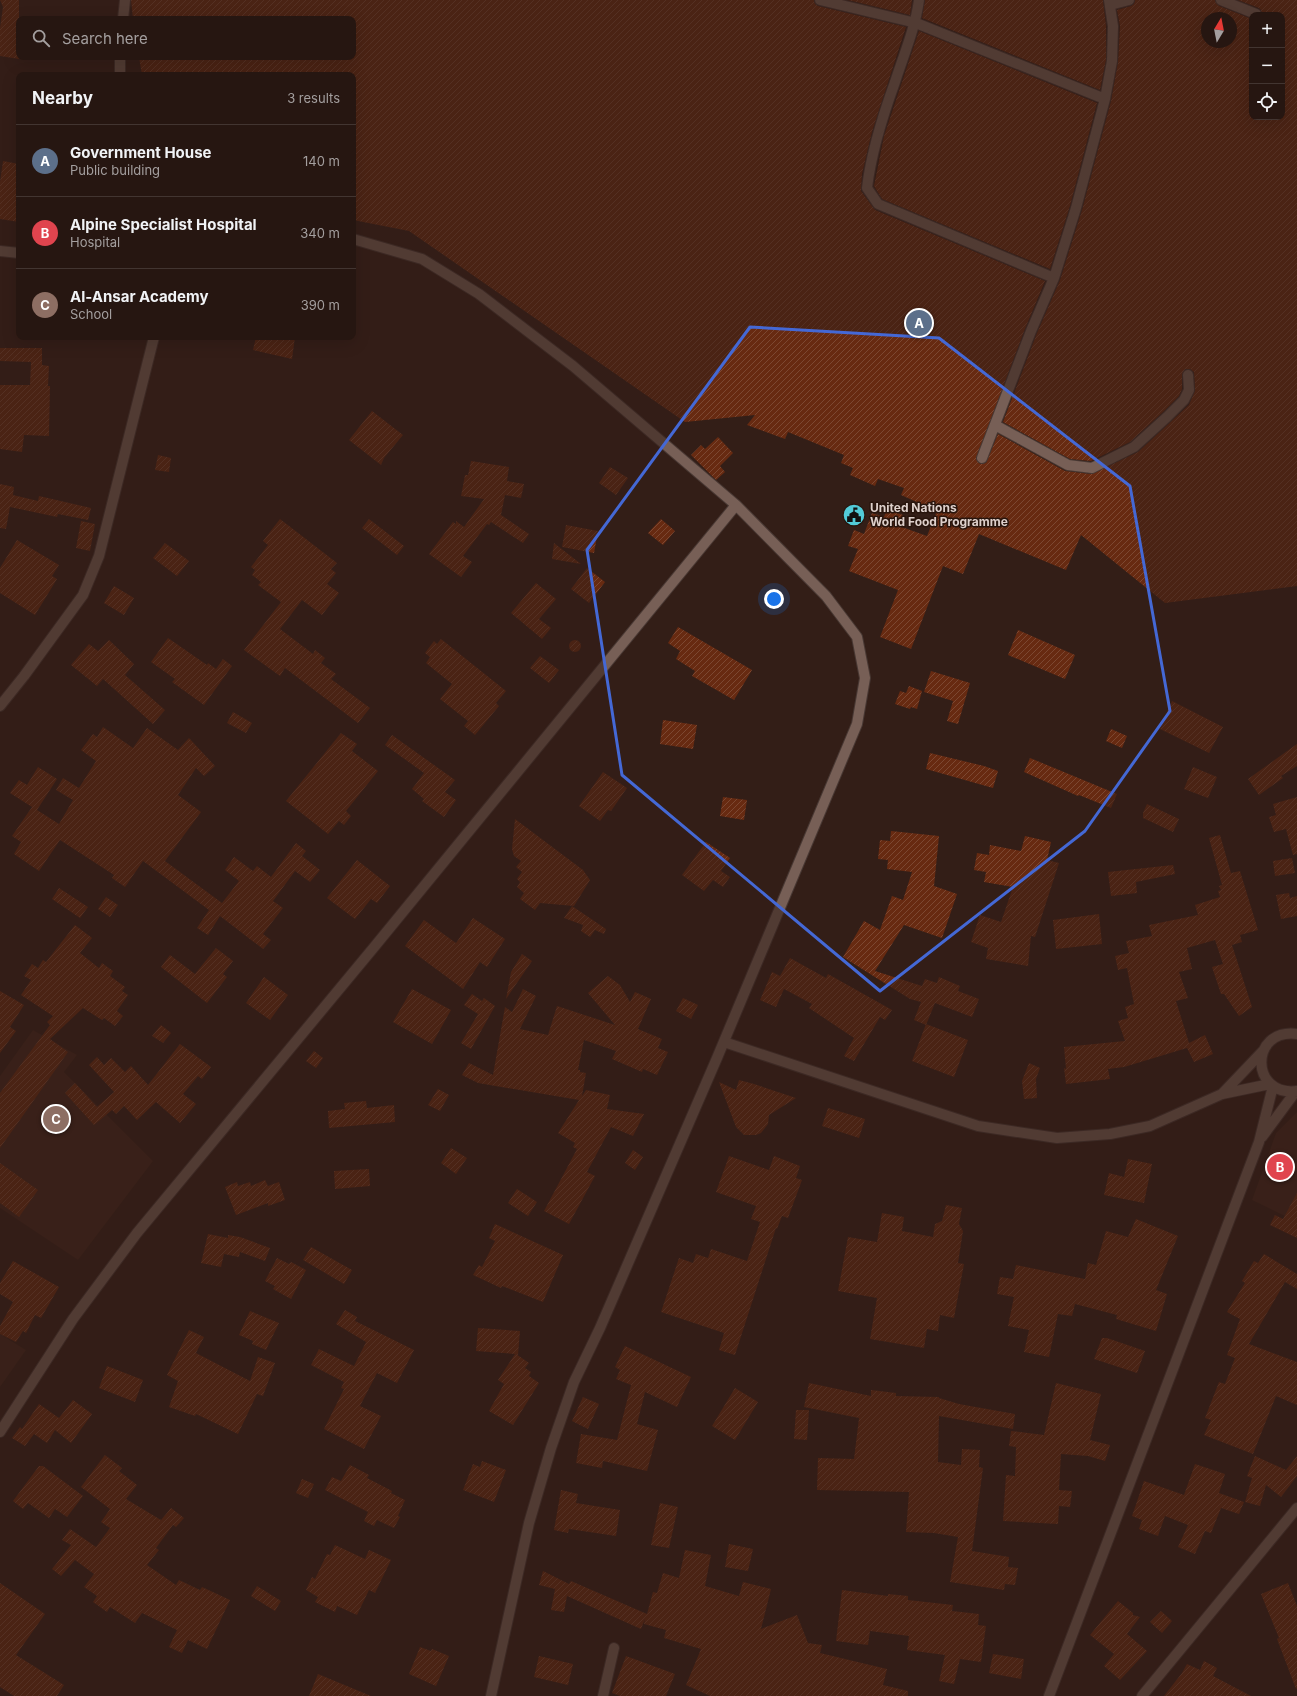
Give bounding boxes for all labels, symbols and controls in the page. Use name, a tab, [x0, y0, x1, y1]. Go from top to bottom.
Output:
north arrow	[1201, 12, 1237, 48]
map controls	[1249, 12, 1285, 120]
button: +	[1249, 12, 1285, 48]
search box	[16, 16, 356, 60]
icon: search	[30, 27, 52, 49]
text: Search here	[62, 29, 148, 48]
button: −	[1249, 48, 1285, 84]
button: locate	[1249, 84, 1285, 120]
text: Nearby	[32, 88, 93, 108]
text: 3 results	[287, 90, 340, 106]
text: Government House	[70, 143, 212, 162]
text: A	[40, 153, 50, 169]
text: 140 m	[303, 153, 340, 169]
text: Public building	[70, 162, 160, 178]
text: Alpine Specialist Hospital	[70, 215, 257, 234]
text: B	[41, 225, 49, 241]
text: 340 m	[300, 225, 340, 241]
text: Hospital	[70, 234, 120, 250]
text: Al-Ansar Academy	[70, 287, 208, 306]
text: C	[40, 297, 50, 313]
text: 390 m	[301, 297, 340, 313]
text: School	[70, 306, 112, 322]
pin: A	[906, 308, 932, 338]
place label: United Nations World Food Programme	[870, 500, 1008, 529]
public building icon: United Nations World Food Programme	[841, 502, 867, 528]
your location	[764, 589, 784, 609]
pin: C	[43, 1104, 69, 1134]
pin: B	[1267, 1152, 1293, 1182]

